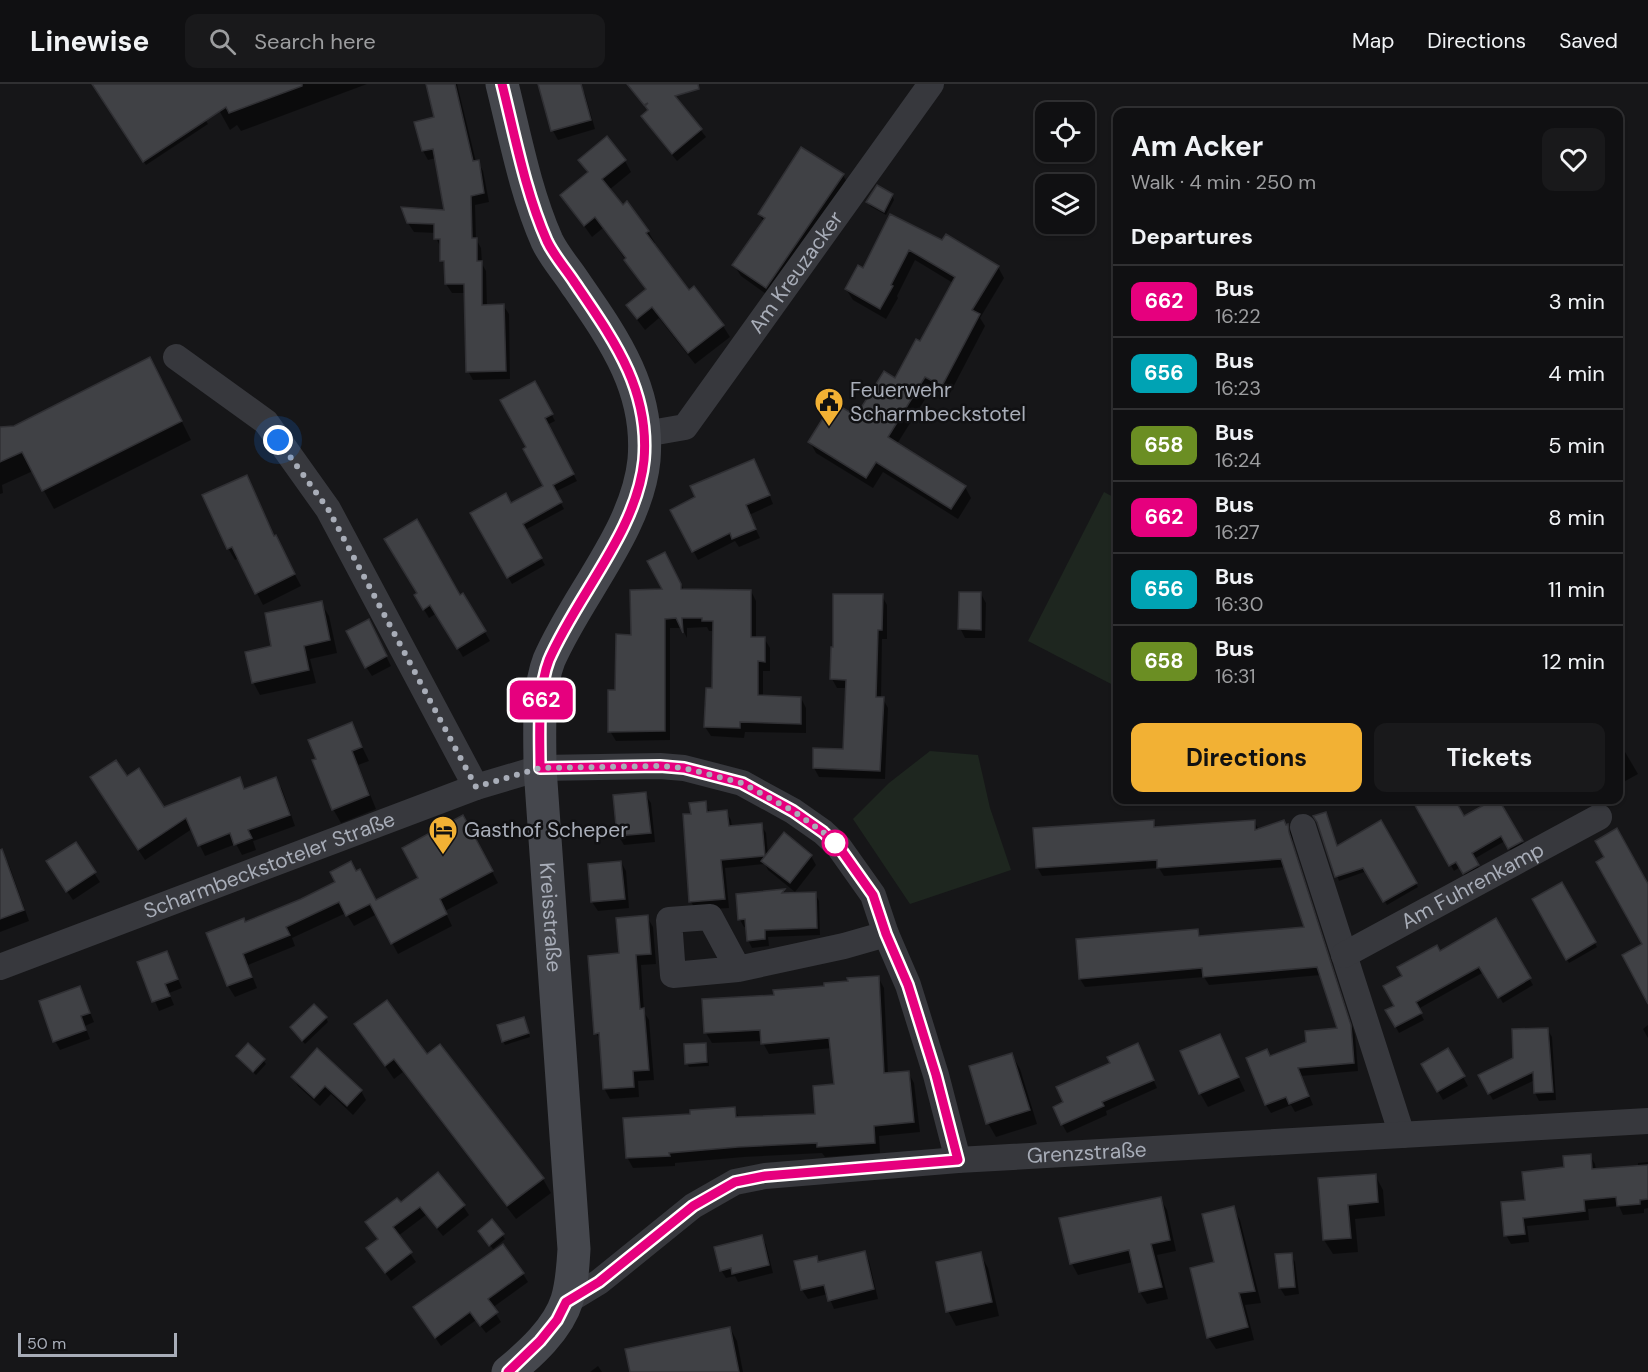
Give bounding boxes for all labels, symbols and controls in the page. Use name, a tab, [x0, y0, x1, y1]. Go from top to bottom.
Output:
search box	[185, 14, 605, 68]
text: Linewise	[30, 23, 149, 60]
icon: search	[206, 25, 239, 58]
text: Search here	[254, 27, 376, 56]
text: Map	[1352, 27, 1394, 55]
text: Directions	[1427, 27, 1526, 55]
text: Saved	[1559, 27, 1618, 55]
map controls	[1035, 102, 1095, 234]
button: locate	[1035, 102, 1095, 162]
text: Am Acker	[1131, 128, 1263, 165]
button: heart	[1542, 128, 1605, 191]
text: Walk · 4 min · 250 m	[1131, 169, 1316, 195]
button: layers	[1035, 174, 1095, 234]
street label: Am Kreuzacker	[742, 205, 850, 339]
text: Departures	[1131, 222, 1253, 251]
text: Bus	[1215, 274, 1254, 303]
text: 662	[1145, 287, 1183, 315]
text: 3 min	[1549, 287, 1605, 316]
text: 16:22	[1215, 303, 1261, 329]
text: Bus	[1215, 346, 1254, 375]
text: 656	[1144, 359, 1184, 387]
text: 4 min	[1548, 359, 1605, 388]
text: 16:23	[1215, 375, 1261, 401]
place label: Feuerwehr Scharmbeckstotel	[850, 376, 1026, 428]
public building icon: Feuerwehr Scharmbeckstotel	[813, 386, 845, 428]
text: Bus	[1215, 418, 1254, 447]
your location	[263, 425, 293, 455]
text: 658	[1144, 431, 1184, 459]
text: 5 min	[1548, 431, 1605, 460]
text: 16:24	[1215, 447, 1261, 473]
text: Bus	[1215, 490, 1254, 519]
text: 662	[1145, 503, 1183, 531]
text: 8 min	[1548, 503, 1605, 532]
text: 16:27	[1215, 519, 1260, 545]
text: Bus	[1215, 562, 1254, 591]
text: 656	[1144, 575, 1184, 603]
text: 11 min	[1548, 575, 1605, 604]
text: 16:30	[1215, 591, 1263, 617]
text: Bus	[1215, 634, 1254, 663]
text: 658	[1144, 647, 1184, 675]
text: 12 min	[1542, 647, 1605, 676]
text: 16:31	[1215, 663, 1256, 689]
line badge: 662	[506, 680, 576, 720]
text: 662	[522, 686, 560, 714]
button: Directions	[1131, 723, 1362, 792]
button: Tickets	[1374, 723, 1605, 792]
street label: Scharmbeckstoteler Straße	[140, 805, 399, 925]
hotel icon: Gasthof Scheper	[427, 814, 459, 856]
place label: Gasthof Scheper	[464, 816, 628, 844]
unlabelled marker	[822, 830, 848, 856]
street label: Am Fuhrenkamp	[1396, 835, 1549, 936]
street label: Kreisstraße	[533, 861, 568, 973]
street label: Grenzstraße	[1026, 1135, 1147, 1170]
scale bar	[18, 1330, 177, 1358]
text: 50 m	[27, 1333, 66, 1354]

